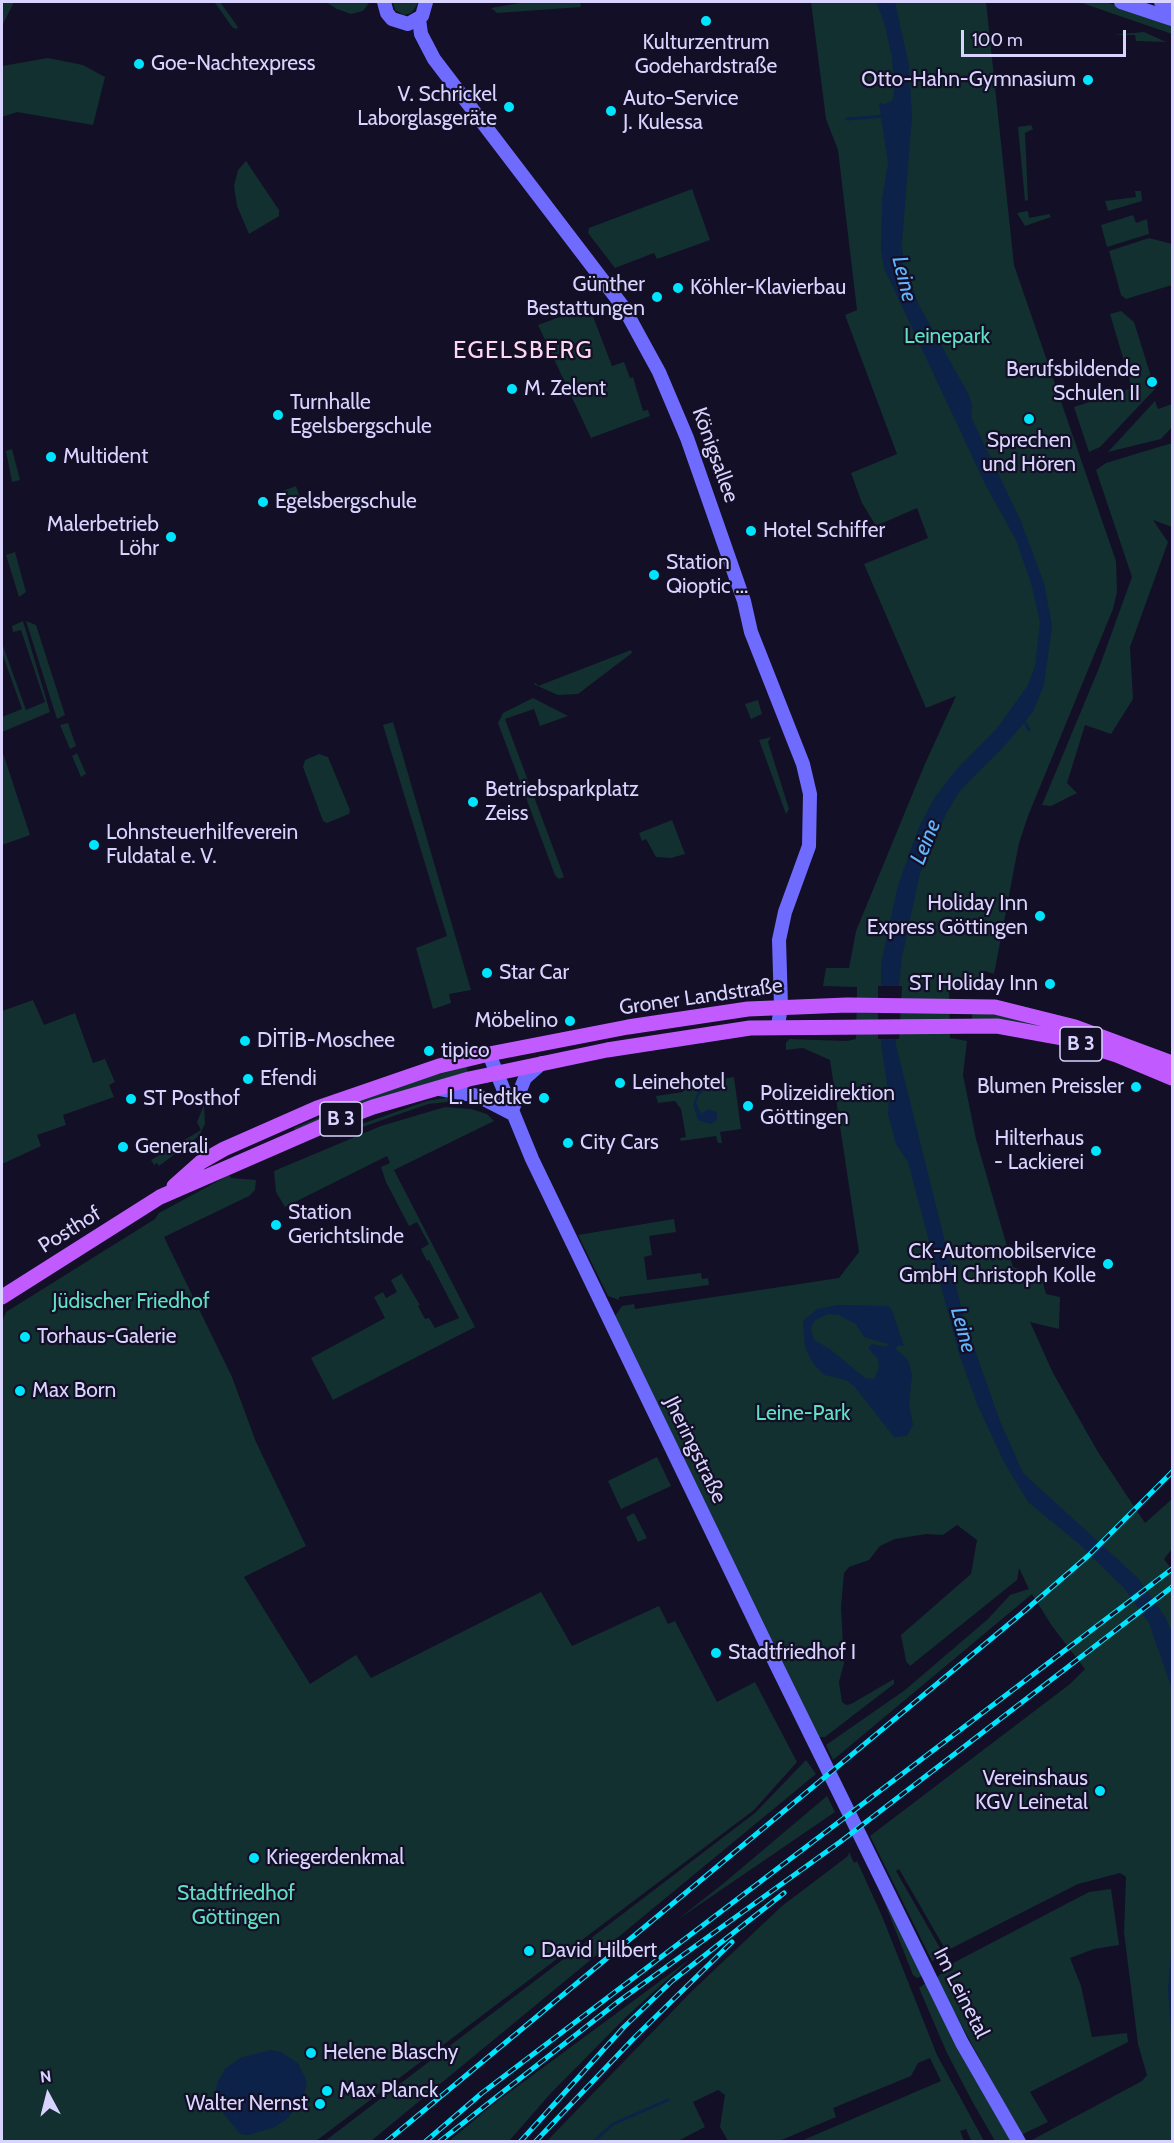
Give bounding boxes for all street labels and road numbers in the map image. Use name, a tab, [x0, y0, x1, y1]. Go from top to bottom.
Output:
street label: Königsallee	[686, 404, 744, 506]
street label: Groner Landstraße	[618, 973, 784, 1021]
road number: B 3	[1060, 1027, 1102, 1061]
road number: B 3	[320, 1102, 362, 1136]
street label: Posthof	[34, 1201, 106, 1259]
street label: Jheringstraße	[658, 1392, 732, 1508]
street label: Im Leinetal	[927, 1943, 995, 2043]

